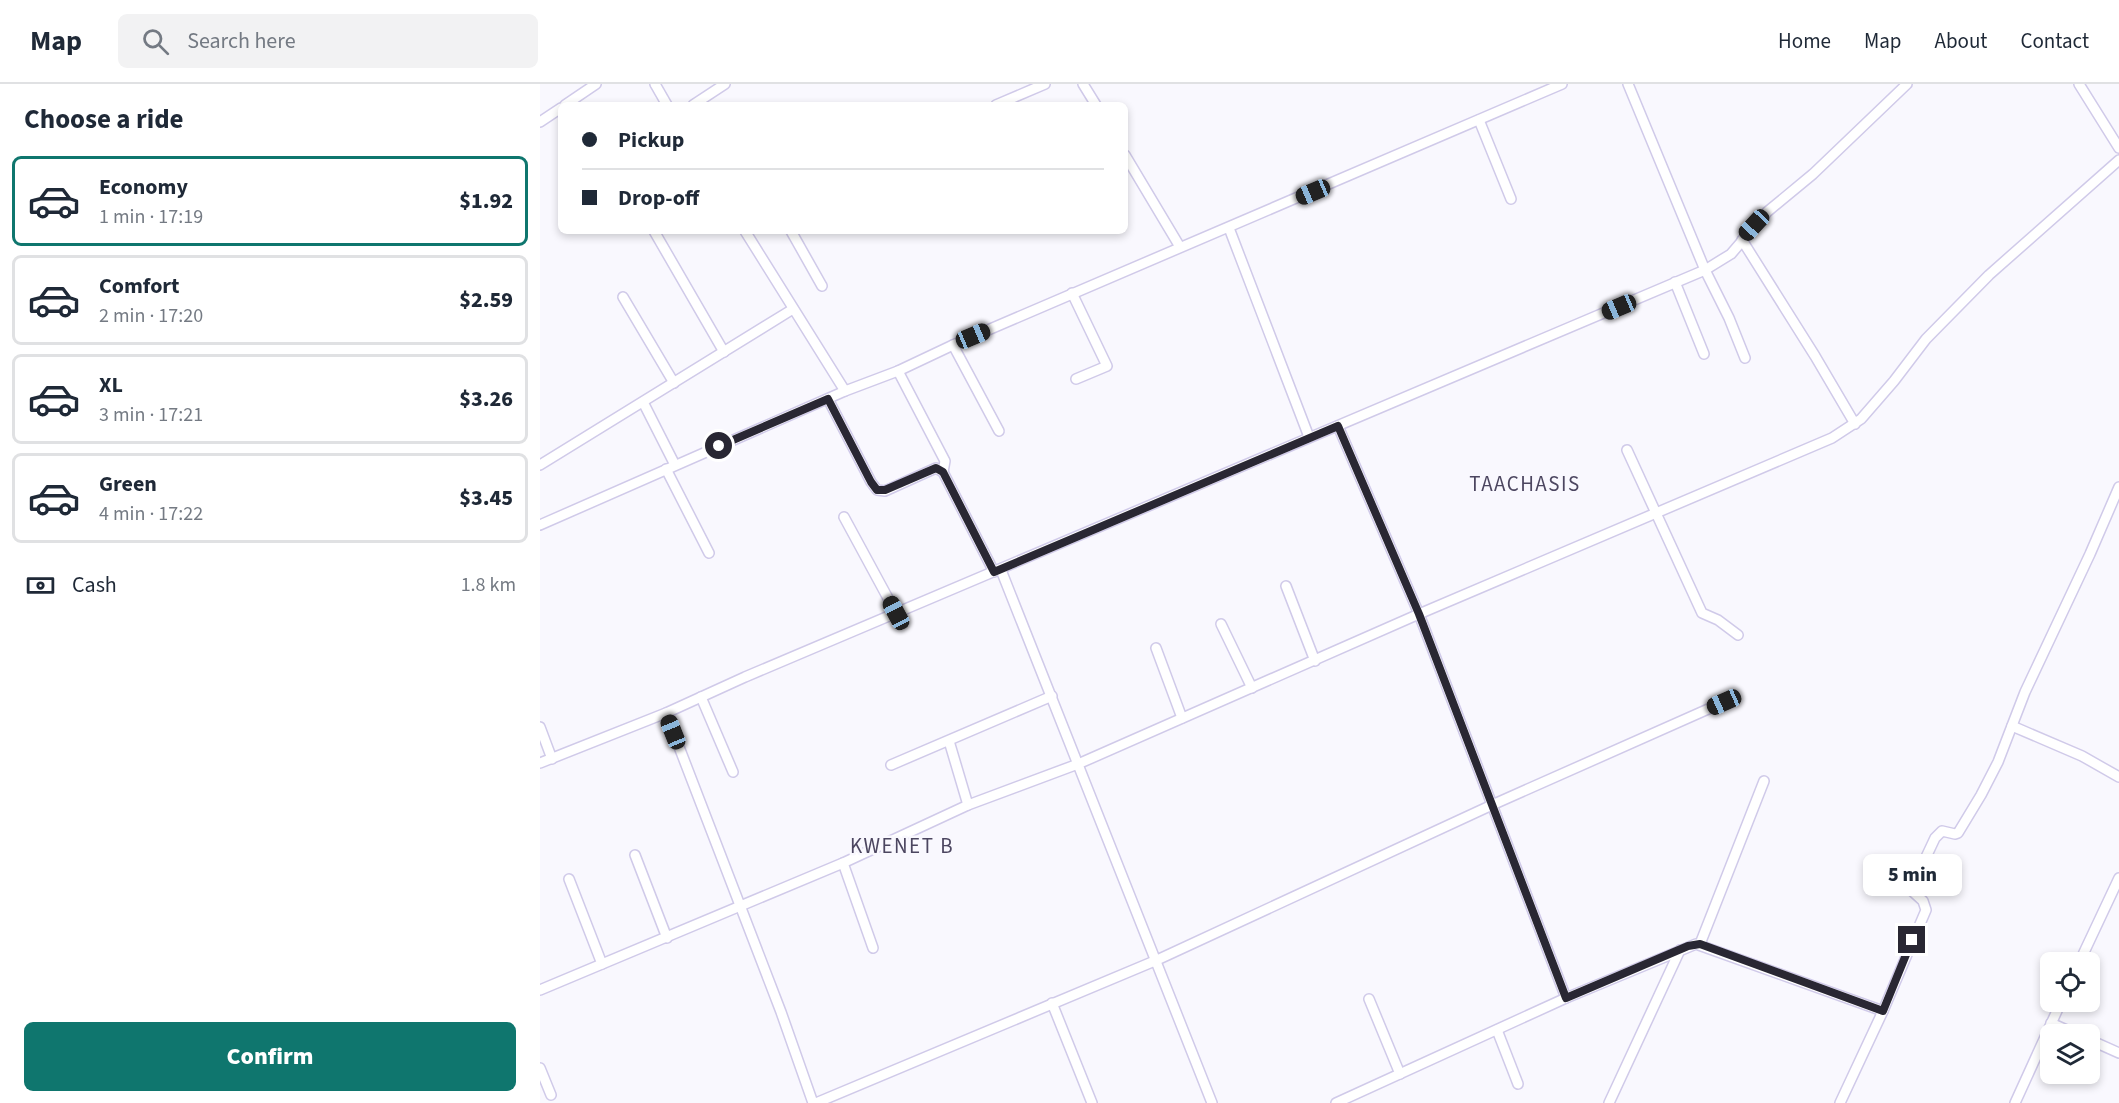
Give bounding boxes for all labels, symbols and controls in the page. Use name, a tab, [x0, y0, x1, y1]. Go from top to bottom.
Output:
search box	[118, 14, 538, 68]
text: Map	[30, 21, 82, 61]
icon: search	[139, 25, 172, 58]
text: Search here	[187, 25, 296, 57]
text: Home	[1778, 26, 1831, 56]
text: Map	[1864, 26, 1902, 56]
text: About	[1935, 26, 1987, 56]
text: Contact	[2020, 26, 2089, 56]
text: Choose a ride	[24, 100, 184, 139]
text: Pickup	[618, 124, 684, 156]
text: Economy	[99, 171, 188, 203]
icon: car	[27, 174, 81, 228]
car	[1293, 177, 1333, 207]
text: Drop-off	[618, 182, 699, 214]
text: $1.92	[459, 185, 513, 217]
text: 1 min · 17:19	[99, 203, 203, 231]
car	[1735, 206, 1773, 244]
text: Comfort	[99, 270, 180, 302]
icon: car	[27, 273, 81, 327]
text: $2.59	[459, 284, 513, 316]
car	[1599, 292, 1639, 322]
text: 2 min · 17:20	[99, 302, 203, 330]
car	[953, 321, 993, 351]
text: XL	[99, 369, 123, 401]
icon: car	[27, 372, 81, 426]
text: $3.26	[459, 383, 513, 415]
text: 3 min · 17:21	[99, 401, 203, 429]
route start	[705, 432, 732, 459]
text: Green	[99, 468, 157, 500]
district label: TAACHASIS	[1469, 469, 1581, 499]
icon: car	[27, 471, 81, 525]
text: $3.45	[459, 482, 513, 514]
text: 4 min · 17:22	[99, 500, 203, 528]
icon: cash	[24, 569, 57, 602]
text: Cash	[72, 569, 117, 601]
text: 1.8 km	[461, 571, 516, 599]
car	[880, 593, 912, 633]
car	[1704, 686, 1744, 718]
car	[658, 712, 688, 752]
district label: KWENET B	[850, 831, 954, 861]
callout: 5 min	[1862, 853, 1962, 895]
text: 5 min	[1888, 861, 1937, 889]
route end	[1898, 926, 1925, 953]
map controls	[2040, 952, 2100, 1084]
button: locate	[2040, 952, 2100, 1012]
button: Confirm	[24, 1022, 516, 1091]
button: layers	[2040, 1024, 2100, 1084]

